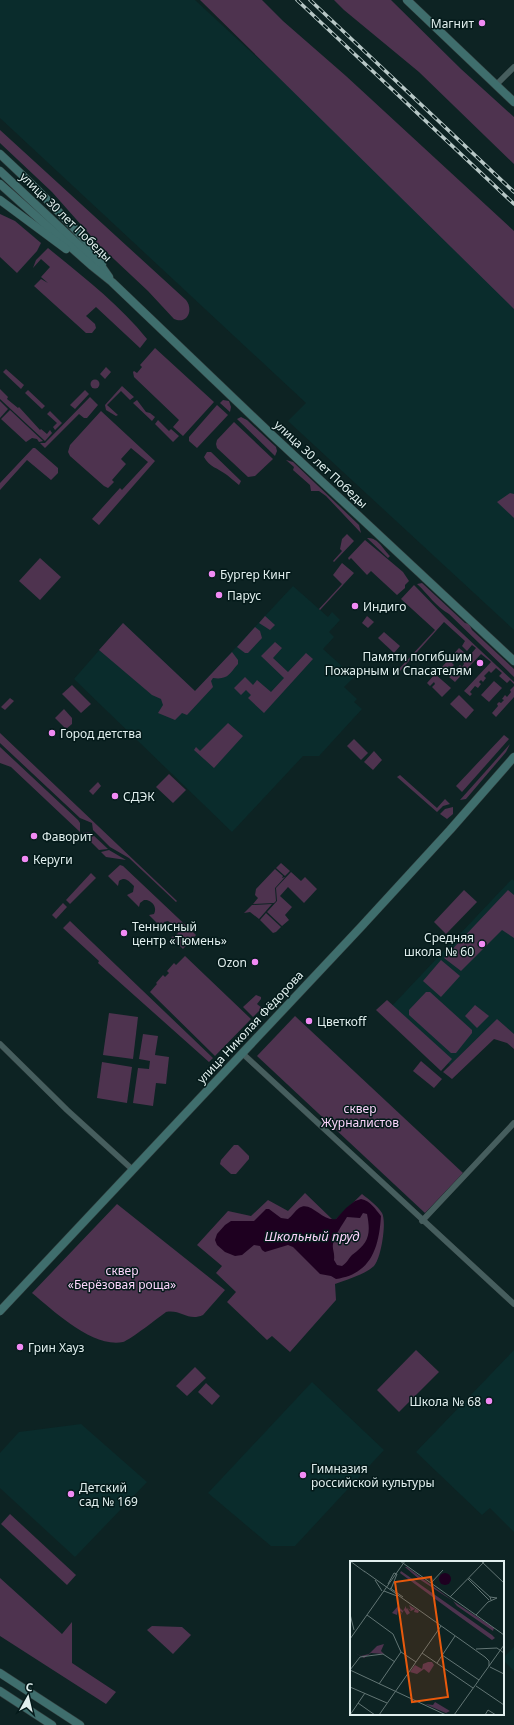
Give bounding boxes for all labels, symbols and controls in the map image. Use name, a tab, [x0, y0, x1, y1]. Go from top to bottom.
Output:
place label: Магнит	[431, 15, 474, 32]
marker: Магнит	[477, 18, 487, 28]
street label: улица 30 лет Победы	[16, 168, 116, 266]
street label: улица 30 лет Победы	[271, 416, 371, 512]
place label: Бургер Кинг	[220, 566, 290, 583]
marker: Бургер Кинг	[207, 569, 217, 579]
place label: Парус	[227, 587, 261, 604]
marker: Парус	[214, 590, 224, 600]
place label: Индиго	[363, 598, 406, 615]
marker: Индиго	[350, 601, 360, 611]
place label: Памяти погибшим Пожарным и Спасателям	[325, 648, 472, 679]
marker: Памяти погибшим Пожарным и Спасателям	[475, 658, 485, 668]
place label: Город детства	[60, 725, 142, 742]
marker: Город детства	[47, 728, 57, 738]
place label: СДЭК	[123, 788, 155, 805]
marker: СДЭК	[110, 791, 120, 801]
place label: Фаворит	[42, 828, 93, 845]
marker: Фаворит	[29, 831, 39, 841]
place label: Керуги	[33, 851, 73, 868]
marker: Керуги	[20, 854, 30, 864]
place label: Теннисный центр «Тюмень»	[132, 918, 227, 949]
marker: Теннисный центр «Тюмень»	[119, 928, 129, 938]
place label: Средняя школа № 60	[404, 929, 474, 960]
marker: Средняя школа № 60	[477, 939, 487, 949]
place label: Ozon	[217, 954, 247, 971]
marker: Ozon	[250, 957, 260, 967]
street label: улица Николая Фёдорова	[193, 967, 307, 1087]
place label: Цветкоff	[317, 1013, 367, 1030]
marker: Цветкоff	[304, 1016, 314, 1026]
park label: сквер Журналистов	[321, 1100, 399, 1131]
water label: Школьный пруд	[264, 1227, 360, 1245]
park label: сквер «Берёзовая роща»	[68, 1262, 176, 1293]
place label: Грин Хауз	[28, 1339, 85, 1356]
marker: Грин Хауз	[15, 1342, 25, 1352]
place label: Школа № 68	[409, 1393, 481, 1410]
marker: Школа № 68	[484, 1396, 494, 1406]
place label: Гимназия российской культуры	[311, 1460, 435, 1491]
marker: Гимназия российской культуры	[298, 1470, 308, 1480]
place label: Детский сад № 169	[79, 1479, 138, 1510]
marker: Детский сад № 169	[66, 1489, 76, 1499]
inset map	[350, 1561, 504, 1715]
north arrow	[8, 1677, 48, 1717]
text: С	[25, 1679, 34, 1695]

